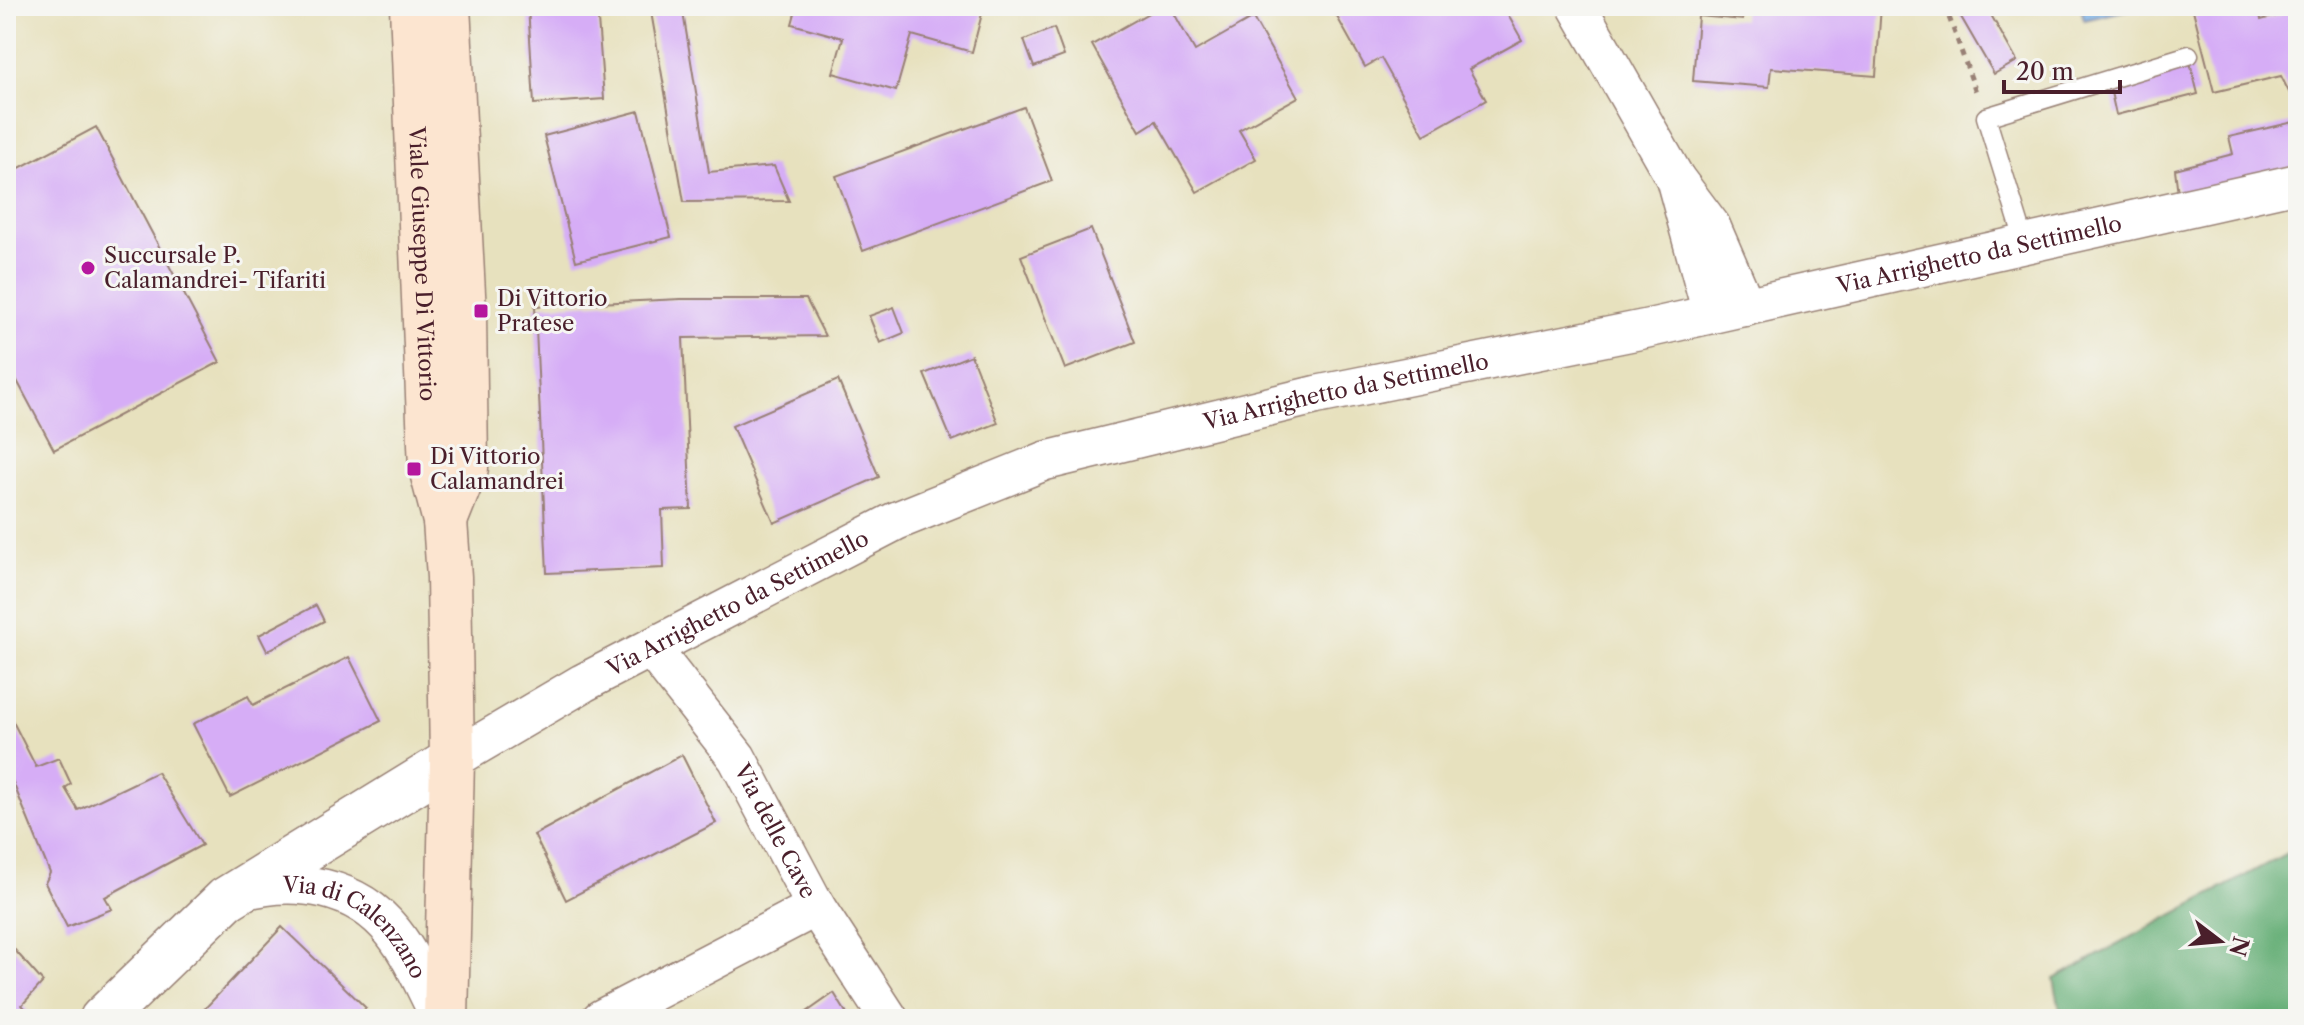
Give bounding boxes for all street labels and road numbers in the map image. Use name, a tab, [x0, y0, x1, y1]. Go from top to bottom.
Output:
street label: Viale Giuseppe Di Vittorio	[403, 125, 441, 402]
street label: Via Arrighetto da Settimello	[1833, 210, 2124, 300]
street label: Via Arrighetto da Settimello	[1200, 348, 1491, 436]
street label: Via Arrighetto da Settimello	[602, 525, 873, 683]
street label: Via delle Cave	[728, 758, 822, 903]
street label: Via di Calenzano	[282, 871, 432, 983]

